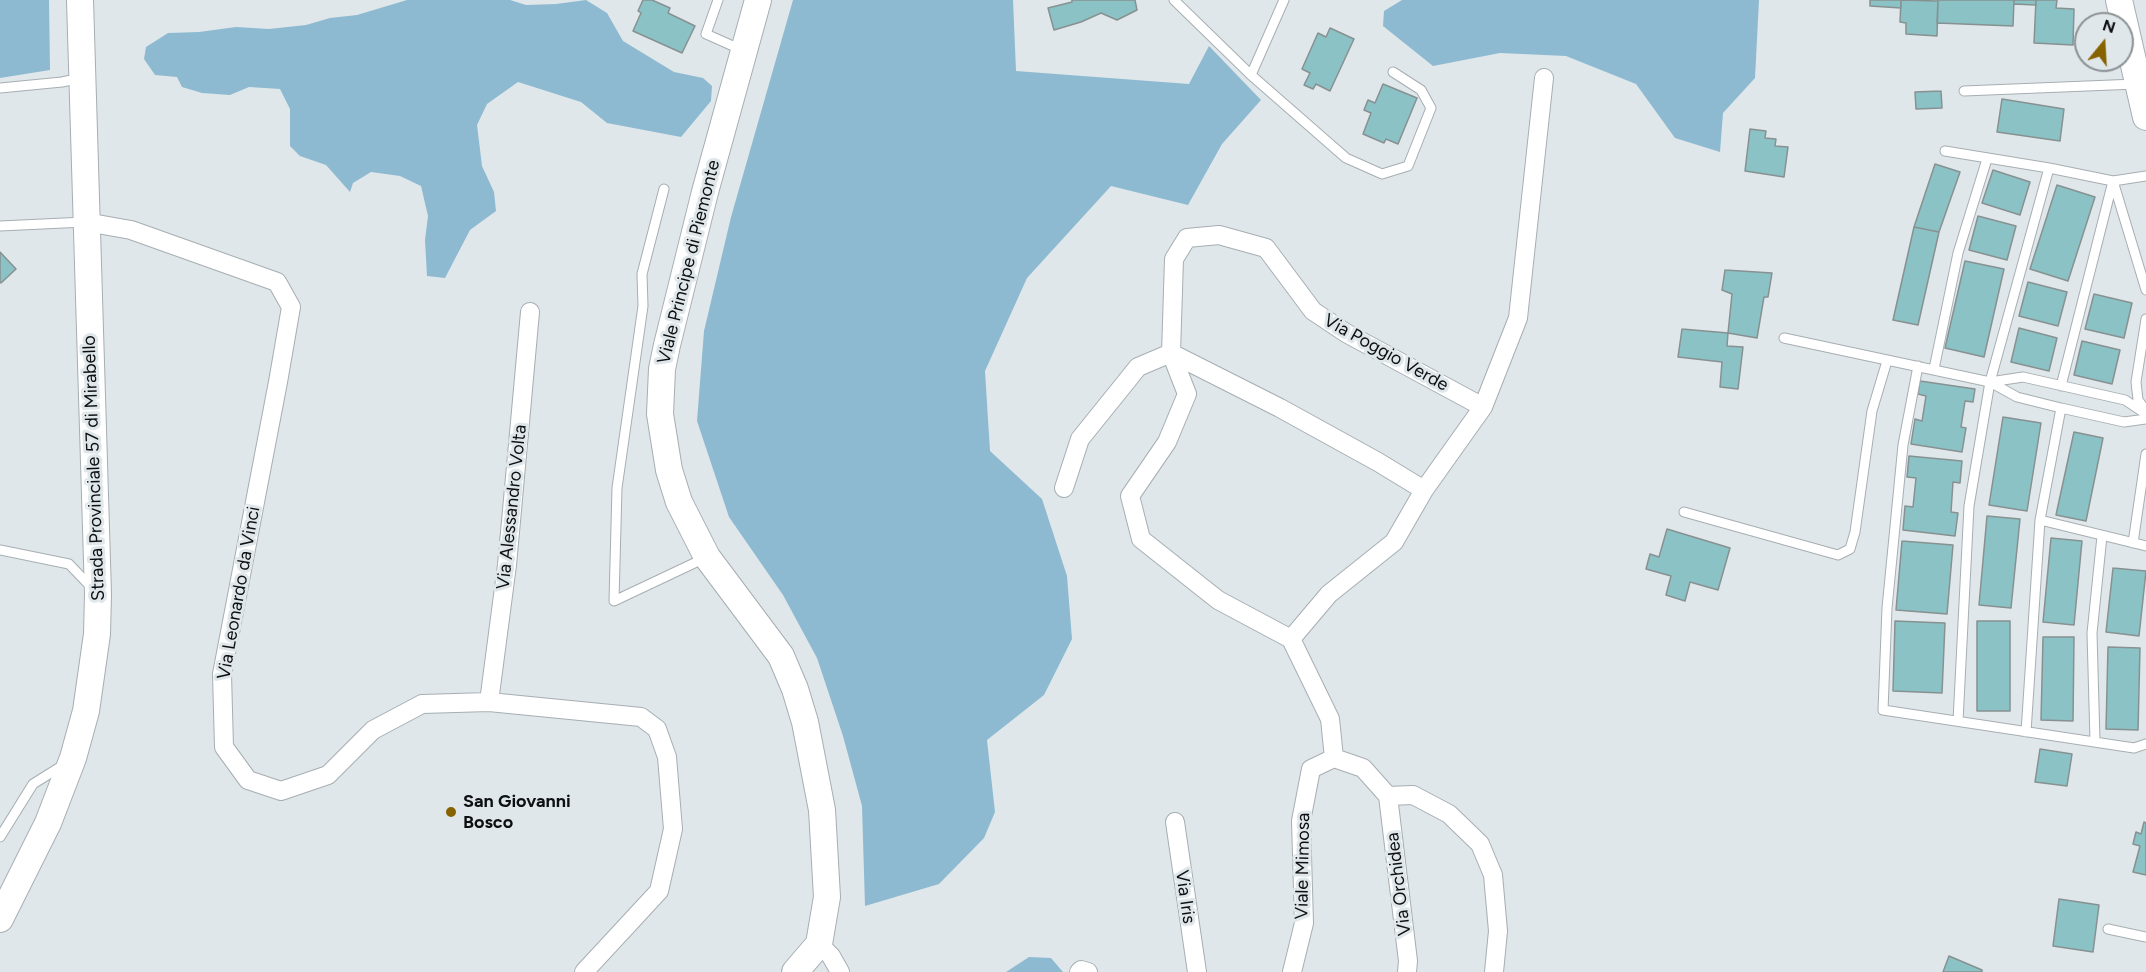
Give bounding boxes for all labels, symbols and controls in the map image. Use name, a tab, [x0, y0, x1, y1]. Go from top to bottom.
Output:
north arrow	[2074, 12, 2134, 72]
text: N	[2100, 15, 2118, 37]
street label: Viale Principe di Piemonte	[653, 158, 725, 366]
street label: Via Poggio Verde	[1320, 310, 1452, 396]
street label: Strada Provinciale 57 di Mirabello	[79, 335, 109, 601]
street label: Via Alessandro Volta	[493, 423, 531, 591]
street label: Via Leonardo da Vinci	[213, 505, 265, 681]
place label: San Giovanni Bosco	[463, 791, 571, 834]
marker: San Giovanni Bosco	[444, 805, 458, 819]
street label: Viale Mimosa	[1291, 812, 1315, 920]
street label: Via Orchidea	[1382, 831, 1416, 937]
street label: Via Iris	[1171, 869, 1199, 925]

